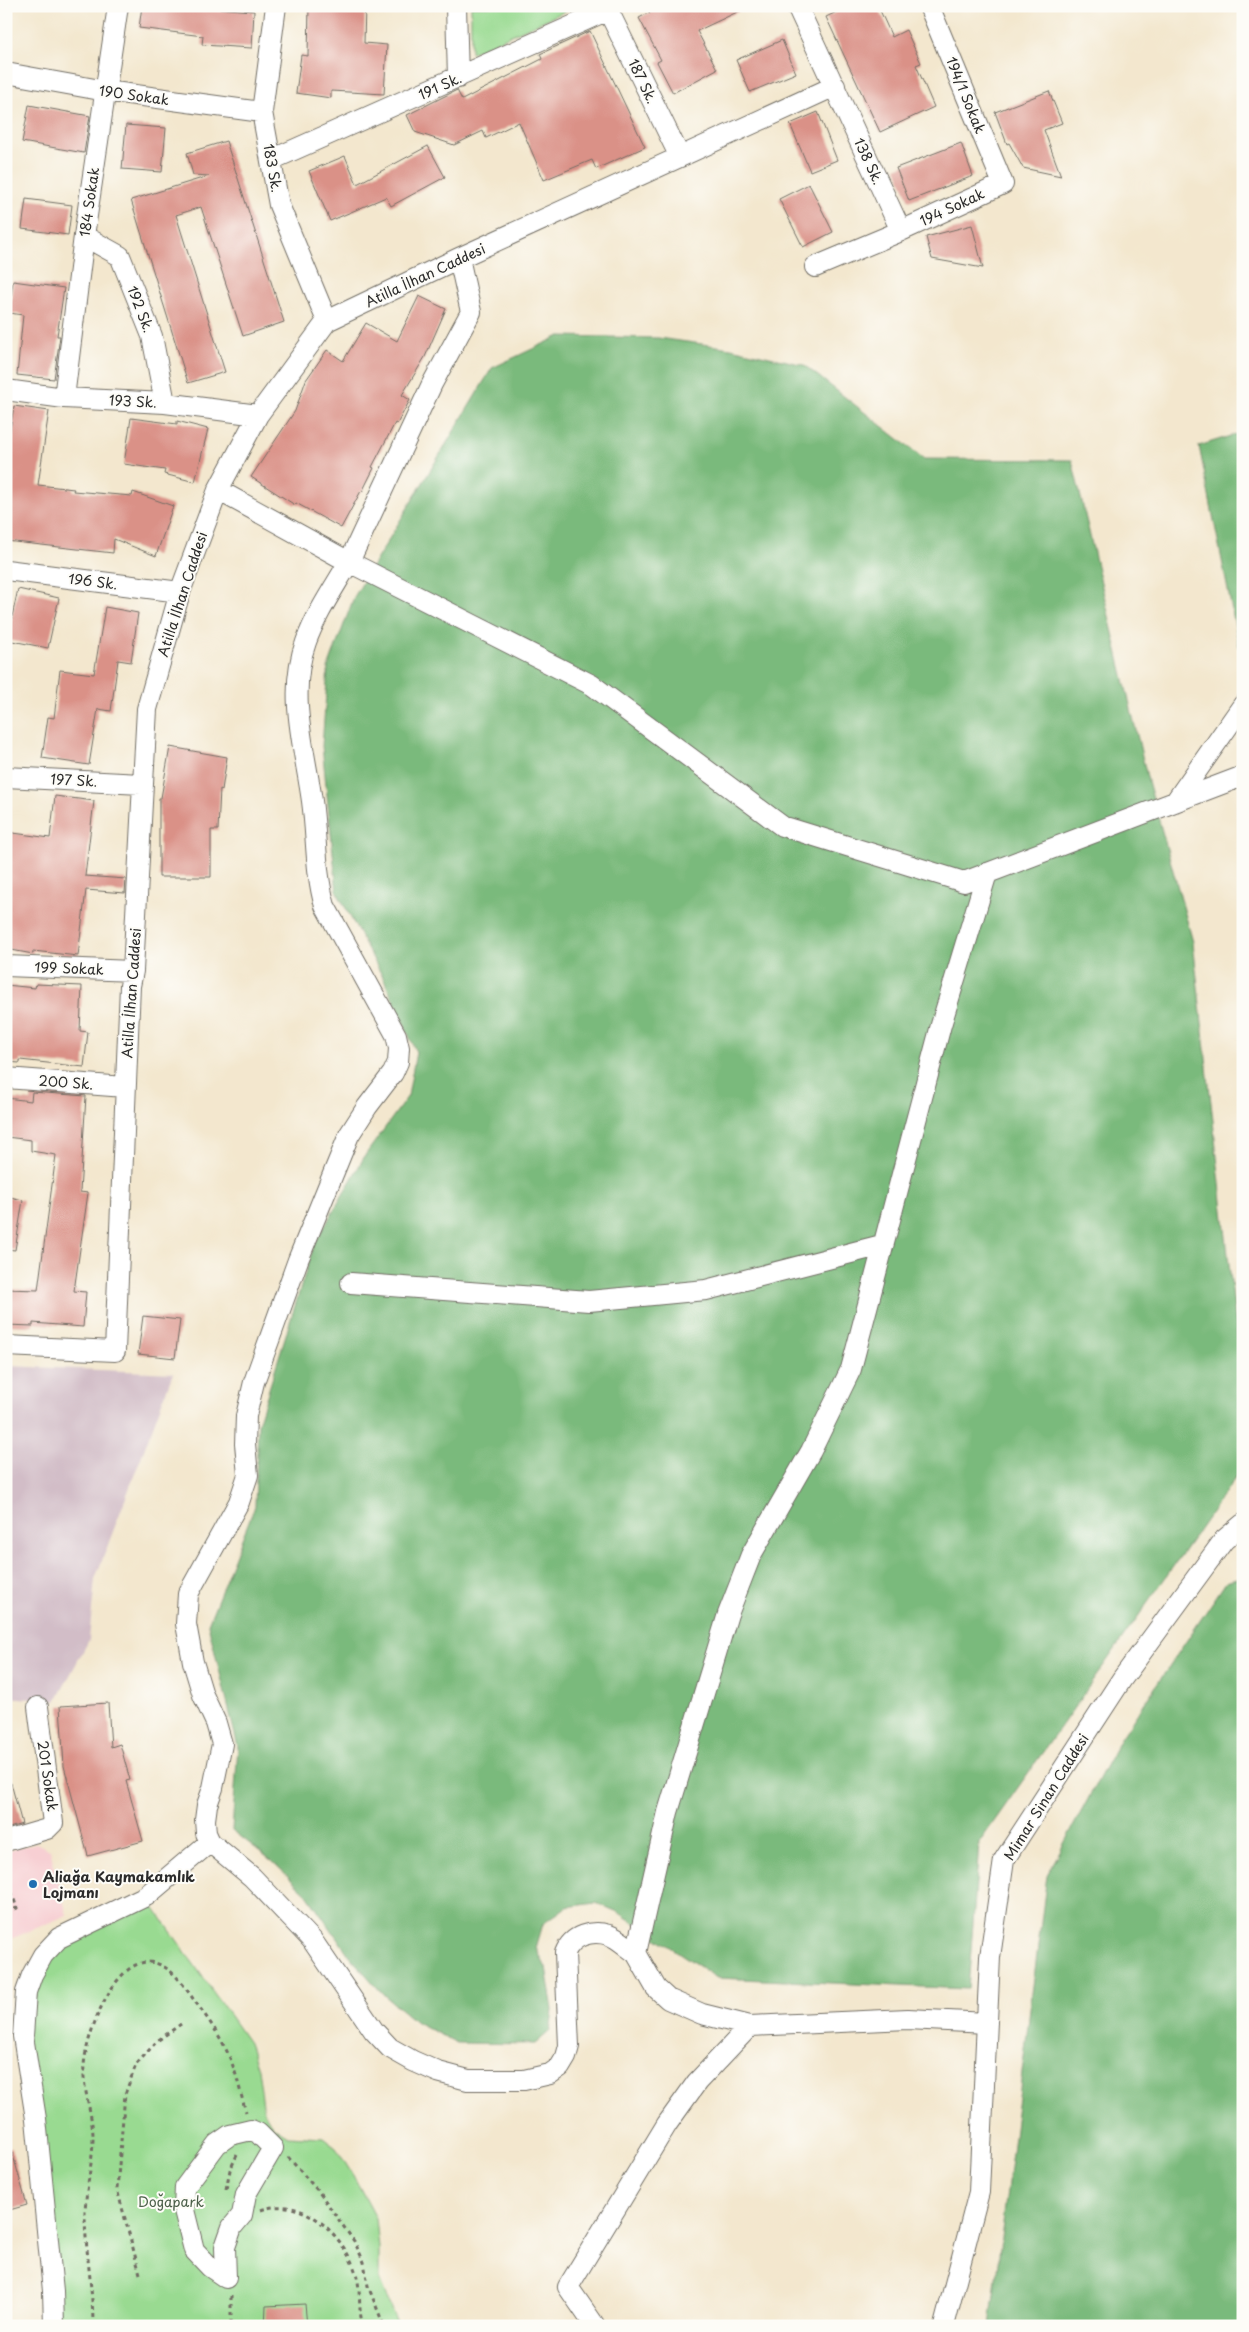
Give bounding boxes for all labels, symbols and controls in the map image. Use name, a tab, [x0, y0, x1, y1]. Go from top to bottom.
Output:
street label: 194/1 Sokak	[941, 53, 991, 137]
street label: 187 Sk.	[623, 55, 663, 107]
street label: 191 Sk.	[415, 67, 465, 105]
street label: 190 Sokak	[98, 80, 170, 110]
street label: 138 Sk.	[849, 134, 889, 188]
street label: 183 Sk.	[258, 142, 288, 194]
street label: 184 Sokak	[74, 166, 104, 238]
street label: 194 Sokak	[916, 183, 988, 231]
street label: Atilla İlhan Caddesi	[361, 238, 489, 312]
street label: 192 Sk.	[122, 282, 160, 336]
street label: 193 Sk.	[109, 389, 157, 413]
street label: Atilla İlhan Caddesi	[152, 529, 212, 659]
street label: 196 Sk.	[67, 568, 119, 594]
street label: 197 Sk.	[50, 768, 98, 792]
street label: Atilla İlhan Caddesi	[116, 927, 146, 1059]
street label: 199 Sokak	[34, 956, 104, 980]
street label: 200 Sk.	[38, 1070, 94, 1094]
street label: Mimar Sinan Caddesi	[998, 1729, 1094, 1864]
street label: 201 Sokak	[33, 1739, 63, 1813]
place label: Aliağa Kaymakamlık Lojmanı	[43, 1866, 195, 1903]
marker: Aliağa Kaymakamlık Lojmanı	[27, 1878, 39, 1890]
park label: Doğapark	[138, 2191, 205, 2212]

